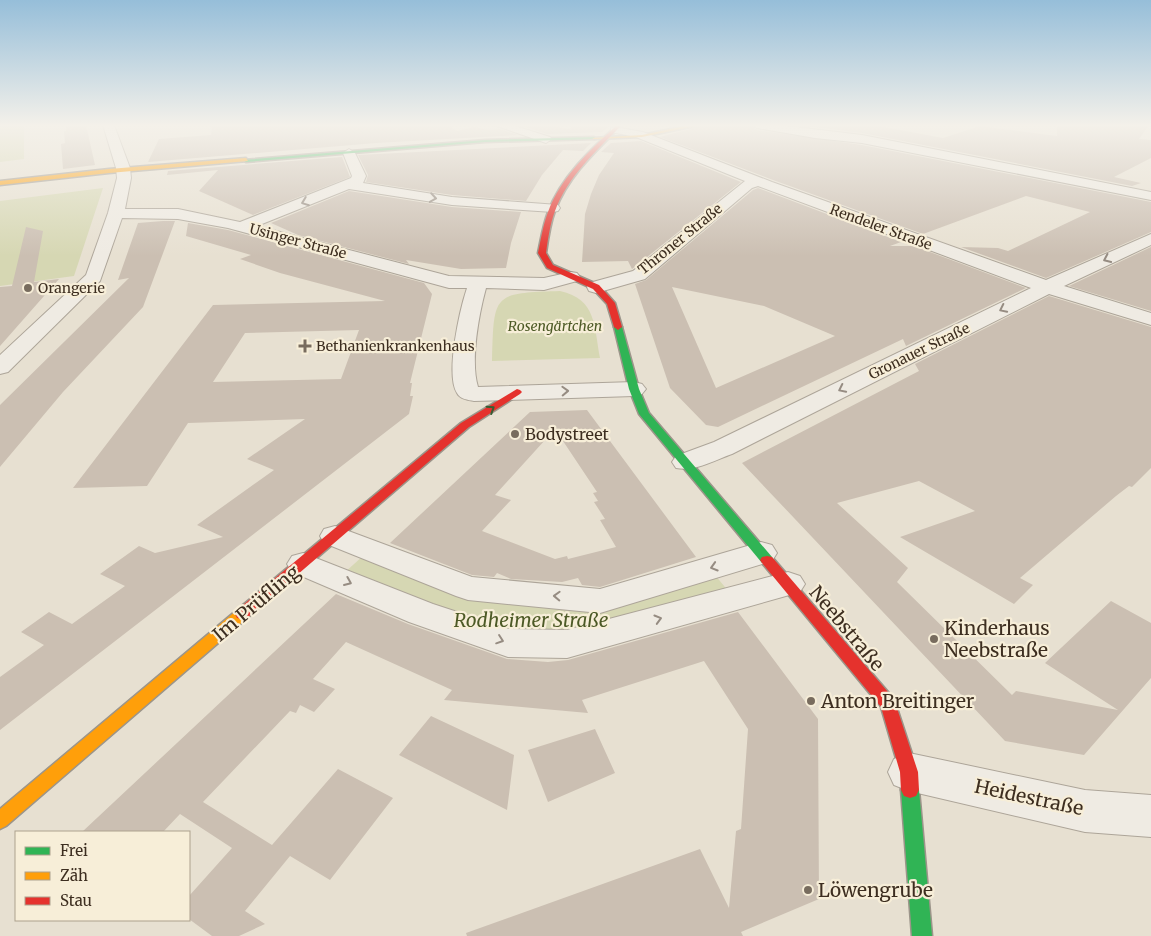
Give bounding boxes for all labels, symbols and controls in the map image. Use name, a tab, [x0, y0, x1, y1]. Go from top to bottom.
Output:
one-way arrow	[429, 193, 437, 203]
one-way arrow	[301, 196, 310, 207]
street label: Throner Straße	[634, 200, 726, 278]
street label: Rendeler Straße	[827, 200, 935, 254]
street label: Usinger Straße	[247, 219, 349, 263]
one-way arrow	[1103, 253, 1112, 264]
place label: Orangerie	[38, 279, 105, 297]
marker: Orangerie	[22, 282, 34, 294]
one-way arrow	[999, 303, 1008, 313]
park label: Rosengärtchen	[508, 317, 602, 335]
street label: Gronauer Straße	[866, 319, 972, 383]
place label: Bethanienkrankenhaus	[316, 337, 475, 355]
marker: Bethanienkrankenhaus	[298, 339, 312, 353]
one-way arrow	[838, 383, 847, 393]
one-way arrow	[562, 386, 569, 396]
one-way arrow	[485, 406, 495, 415]
place label: Bodystreet	[525, 424, 610, 444]
marker: Bodystreet	[509, 428, 521, 440]
street label: Im Prüfling	[208, 559, 305, 646]
one-way arrow	[711, 561, 719, 571]
one-way arrow	[343, 576, 352, 587]
street label: Neebstraße	[804, 580, 890, 676]
one-way arrow	[553, 591, 560, 601]
park label: Rodheimer Straße	[454, 608, 609, 632]
one-way arrow	[654, 614, 662, 624]
place label: Kinderhaus Neebstraße	[944, 616, 1050, 662]
marker: Kinderhaus Neebstraße	[928, 633, 940, 645]
one-way arrow	[495, 634, 504, 644]
place label: Anton Breitinger	[820, 689, 975, 713]
marker: Anton Breitinger	[805, 695, 817, 707]
street label: Heidestraße	[972, 774, 1086, 820]
legend	[15, 831, 190, 921]
text: Frei	[60, 841, 88, 860]
text: Zäh	[60, 866, 88, 885]
place label: Löwengrube	[818, 878, 933, 902]
marker: Löwengrube	[802, 884, 814, 896]
text: Stau	[60, 891, 92, 910]

